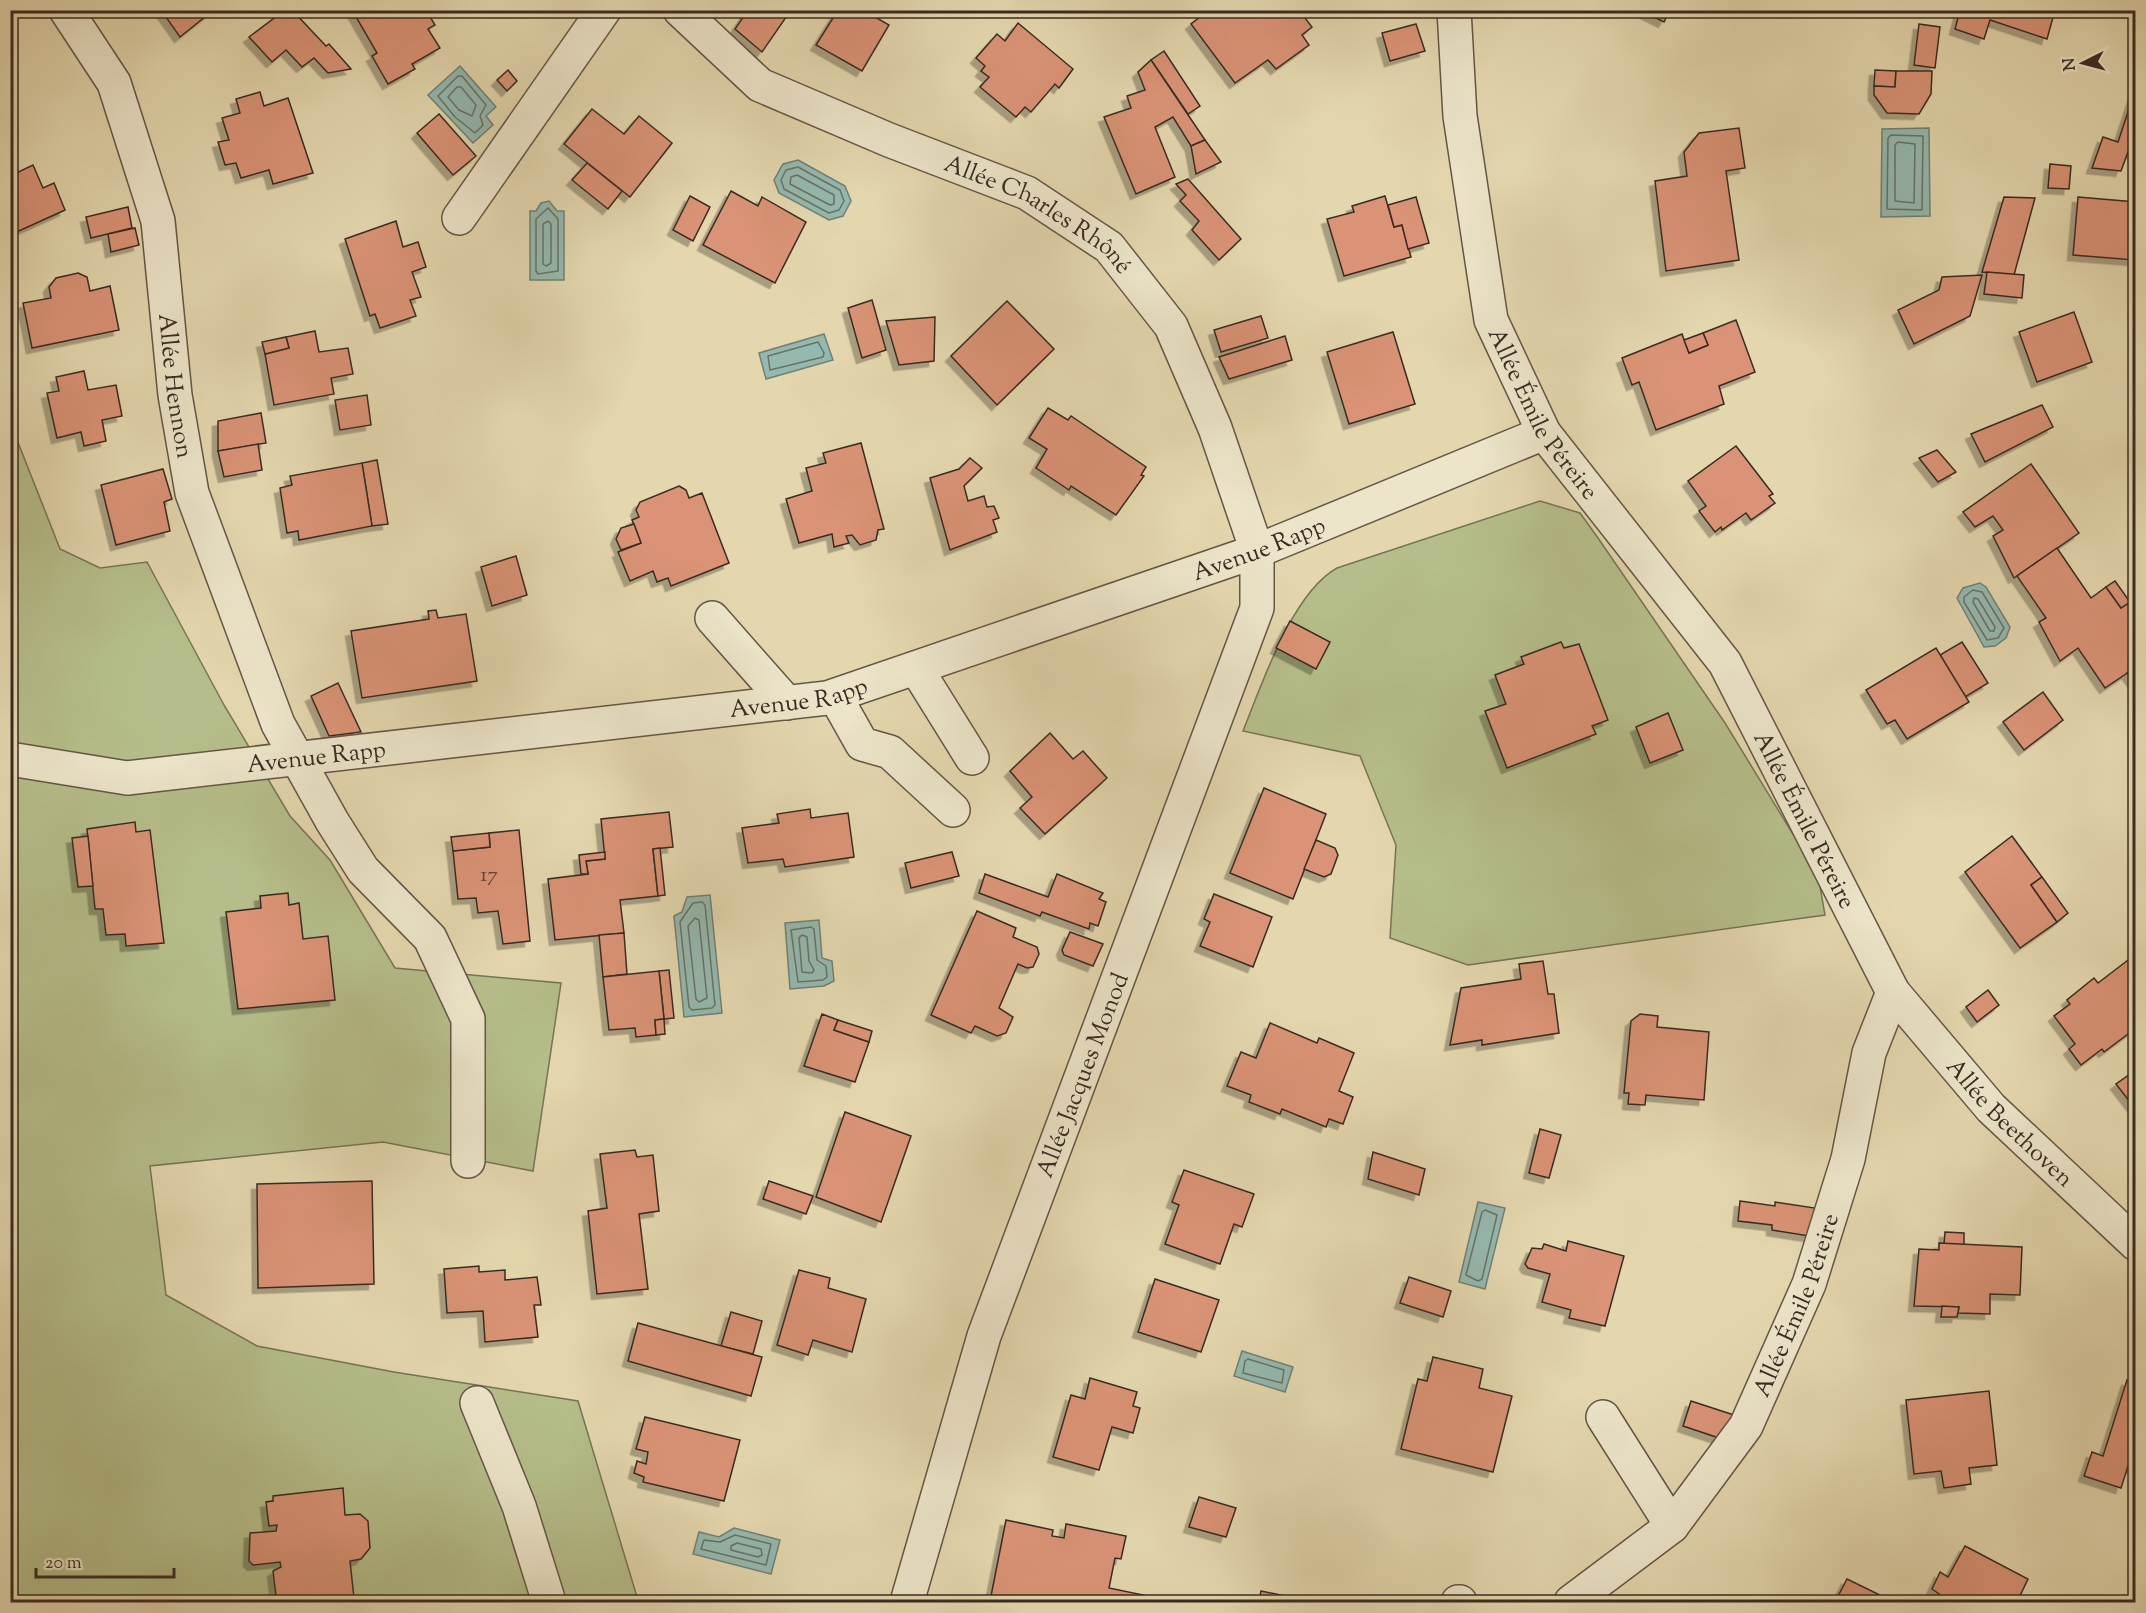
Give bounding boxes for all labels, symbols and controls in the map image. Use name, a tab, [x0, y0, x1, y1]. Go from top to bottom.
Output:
north arrow	[2053, 33, 2113, 93]
text: N	[2058, 57, 2083, 72]
street label: Allée Charles Rhôné	[939, 148, 1139, 282]
street label: Allée Hennon	[148, 312, 201, 461]
street label: Allée Émile Péreire	[1478, 323, 1605, 508]
street label: Avenue Rapp	[1188, 510, 1331, 591]
street label: Avenue Rapp	[728, 670, 873, 728]
street label: Allée Émile Péreire	[1744, 726, 1863, 915]
street label: Avenue Rapp	[245, 734, 388, 783]
house number: 17	[480, 861, 498, 891]
street label: Allée Jacques Monod	[1029, 968, 1139, 1183]
street label: Allée Beethoven	[1937, 1052, 2080, 1196]
street label: Allée Émile Péreire	[1746, 1210, 1849, 1403]
scale bar	[36, 1541, 174, 1579]
text: 20 m	[45, 1551, 82, 1577]

